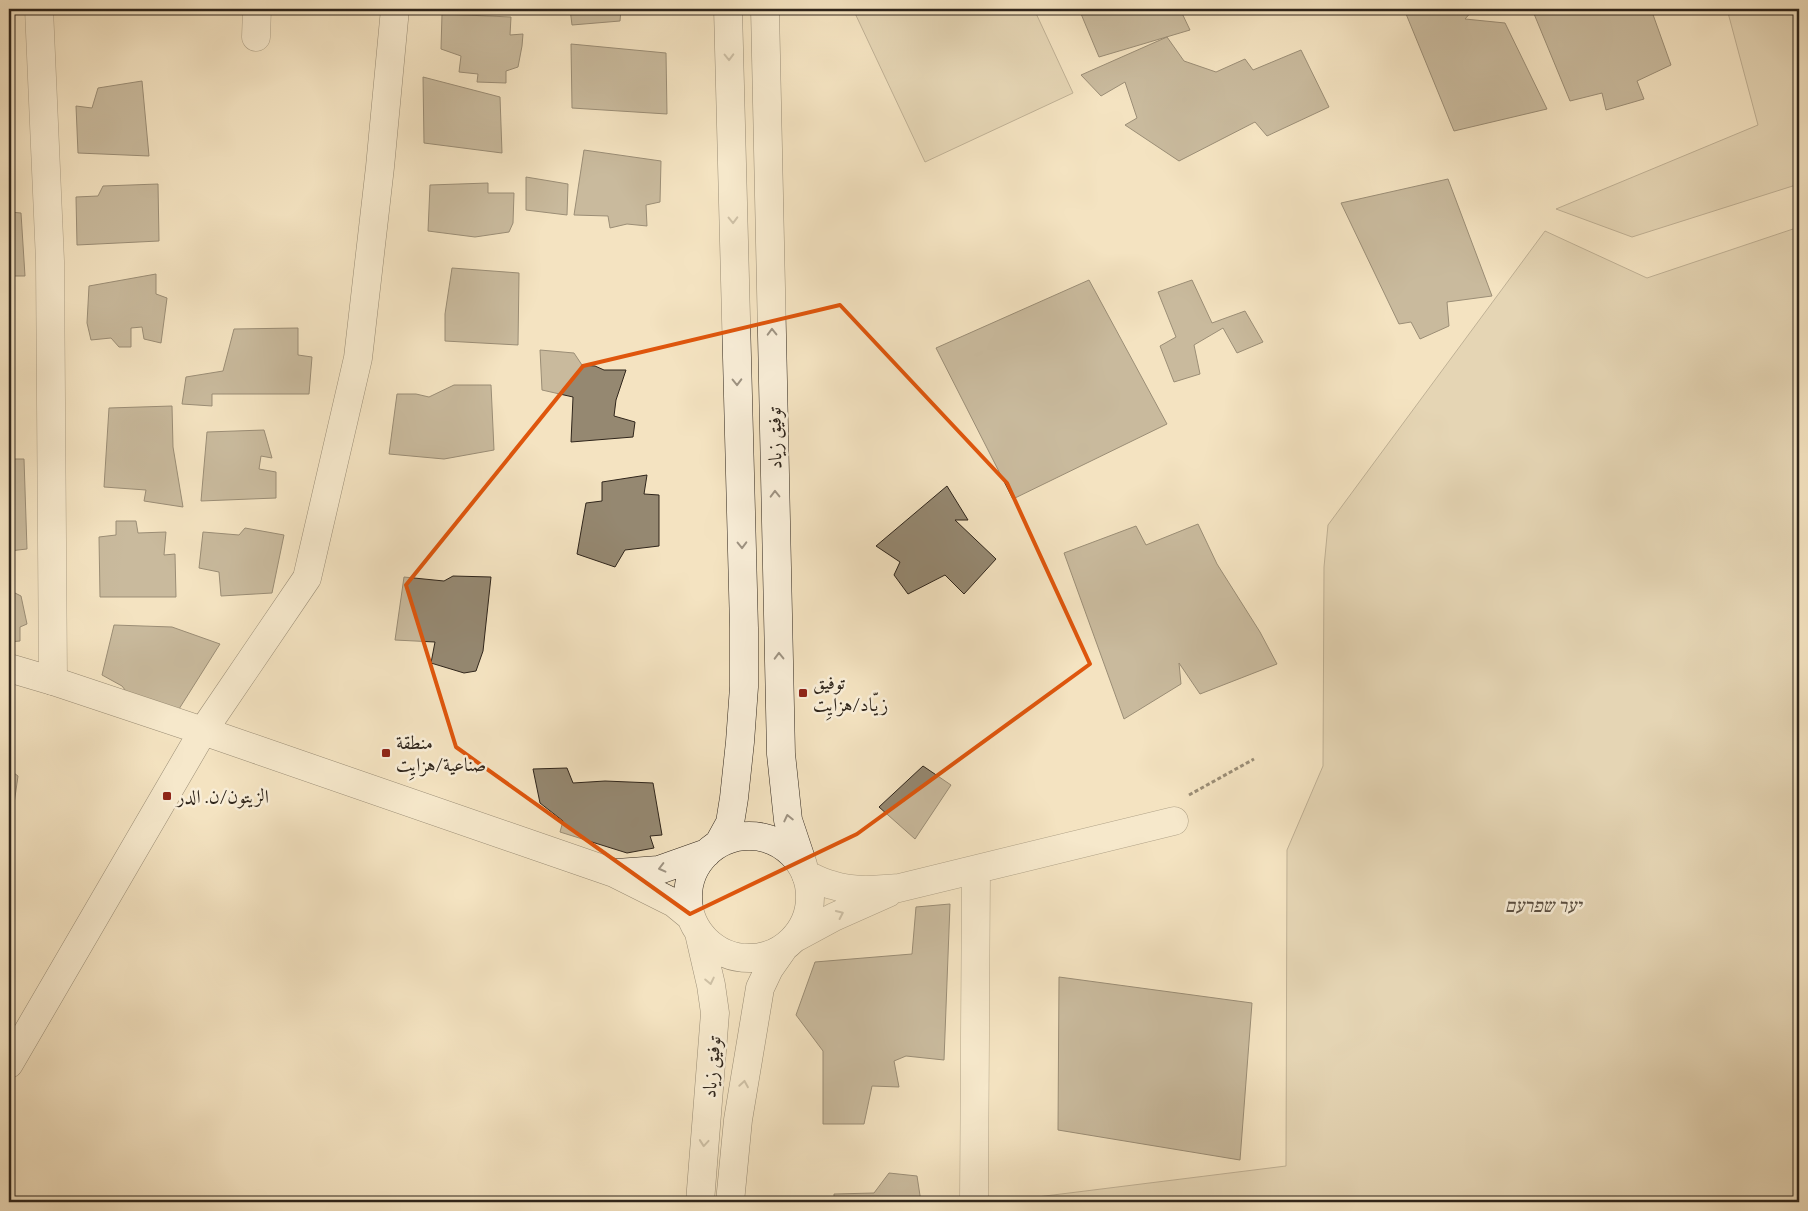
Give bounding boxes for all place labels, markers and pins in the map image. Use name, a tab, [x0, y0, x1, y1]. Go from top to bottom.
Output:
place label: توفيق زيّاد/هزايِت	[813, 670, 888, 721]
marker: توفيق زيّاد/هزايِت	[797, 687, 809, 699]
place label: منطقة صناعية/هزايِت	[396, 730, 486, 781]
marker: منطقة صناعية/هزايِت	[380, 747, 392, 759]
place label: الزيتون/ن. الدر	[175, 784, 269, 809]
marker: الزيتون/ن. الدر	[161, 790, 173, 802]

